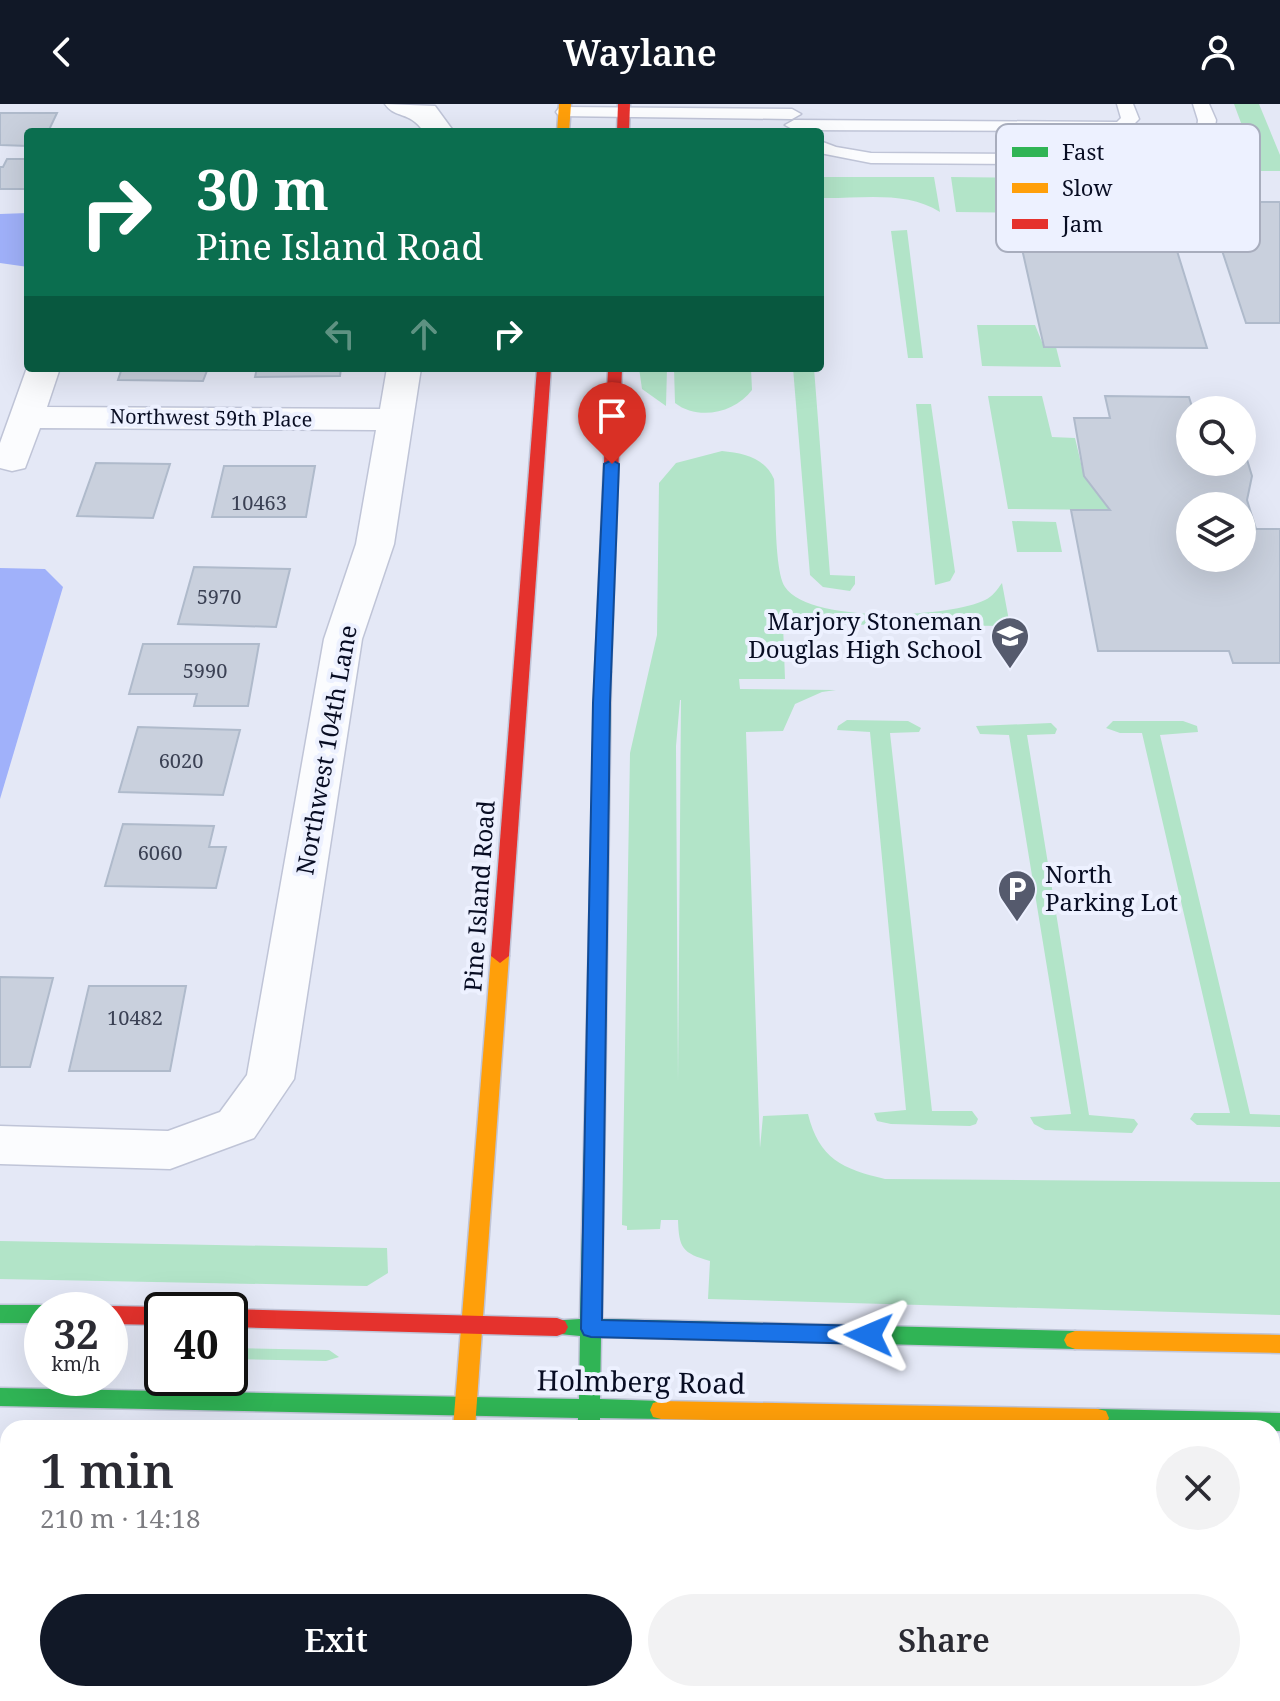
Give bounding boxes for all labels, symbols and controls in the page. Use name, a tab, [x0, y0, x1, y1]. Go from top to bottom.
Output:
text: Waylane	[563, 28, 717, 77]
icon: back	[40, 30, 84, 74]
icon: person	[1196, 30, 1240, 74]
legend	[996, 124, 1260, 252]
text: Fast	[1062, 136, 1104, 166]
text: 30 m	[196, 150, 329, 226]
icon: right	[64, 160, 168, 264]
text: Slow	[1062, 172, 1112, 202]
text: Jam	[1061, 208, 1103, 238]
text: Pine Island Road	[196, 222, 483, 271]
icon: left	[318, 312, 362, 356]
icon: ahead	[402, 312, 446, 356]
icon: right	[486, 312, 530, 356]
pin	[578, 382, 646, 464]
icon: arrive	[590, 394, 634, 438]
map controls	[1176, 396, 1256, 572]
button: search	[1176, 396, 1256, 476]
street label: Northwest 59th Place	[110, 402, 313, 433]
house number: 10463	[231, 489, 287, 516]
button: layers	[1176, 492, 1256, 572]
house number: 5970	[197, 583, 241, 610]
place label: Marjory Stoneman Douglas High School	[748, 604, 983, 665]
school or university icon: Marjory Stoneman Douglas High School	[989, 615, 1031, 670]
street label: Northwest 104th Lane	[287, 622, 364, 877]
house number: 5990	[183, 657, 227, 684]
house number: 6020	[159, 747, 203, 774]
street label: Pine Island Road	[455, 799, 502, 993]
house number: 6060	[138, 839, 182, 866]
place label: North Parking Lot	[1045, 857, 1178, 918]
parking icon: North Parking Lot	[996, 868, 1038, 923]
house number: 10482	[107, 1004, 163, 1031]
speed limit sign: 40	[144, 1292, 248, 1396]
position arrow	[827, 1293, 911, 1377]
text: 32	[53, 1306, 99, 1361]
text: km/h	[51, 1350, 101, 1377]
street label: Holmberg Road	[536, 1360, 746, 1402]
text: 1 min	[40, 1437, 174, 1502]
button: close	[1156, 1446, 1240, 1530]
text: 210 m · 14:18	[40, 1500, 201, 1536]
button: Exit	[40, 1594, 632, 1686]
button: Share	[648, 1594, 1240, 1686]

